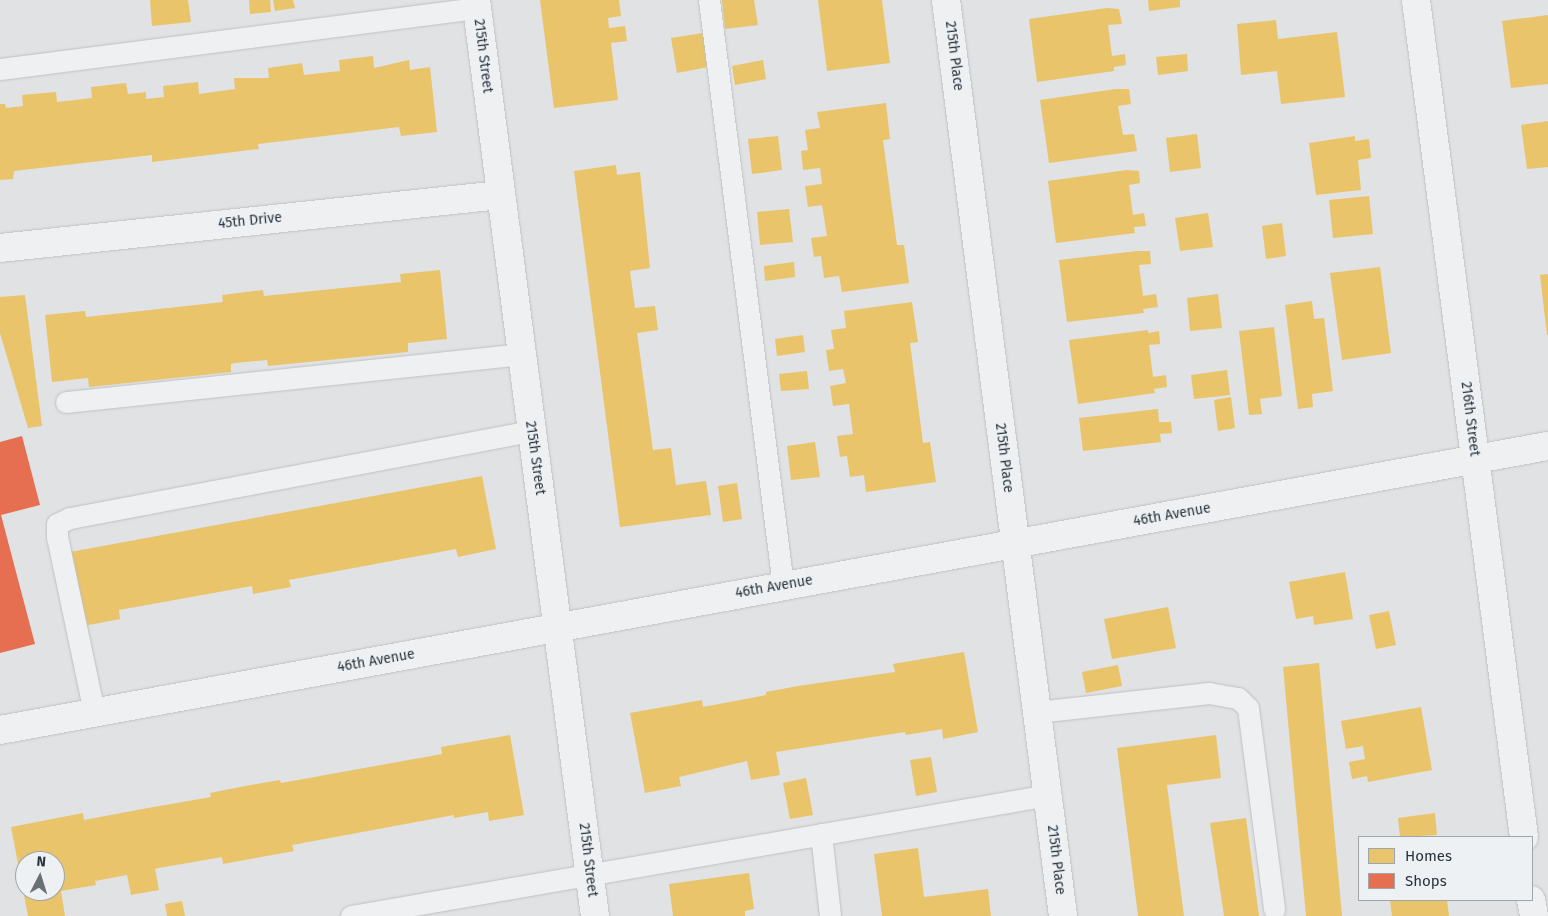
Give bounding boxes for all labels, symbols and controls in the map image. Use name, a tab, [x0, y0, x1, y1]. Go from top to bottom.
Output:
street label: 215th Street	[470, 18, 496, 94]
street label: 215th Place	[941, 20, 967, 92]
street label: 45th Drive	[217, 209, 283, 233]
street label: 216th Street	[1457, 381, 1483, 457]
street label: 215th Street	[521, 420, 549, 496]
street label: 215th Place	[991, 422, 1017, 494]
street label: 46th Avenue	[1132, 500, 1212, 530]
street label: 46th Avenue	[734, 572, 814, 602]
street label: 46th Avenue	[336, 646, 416, 676]
street label: 215th Street	[575, 822, 601, 898]
street label: 215th Place	[1043, 824, 1069, 896]
legend	[1358, 836, 1533, 901]
text: Homes	[1405, 847, 1452, 865]
north arrow	[15, 851, 65, 901]
text: N	[36, 853, 47, 870]
text: Shops	[1405, 872, 1447, 890]

